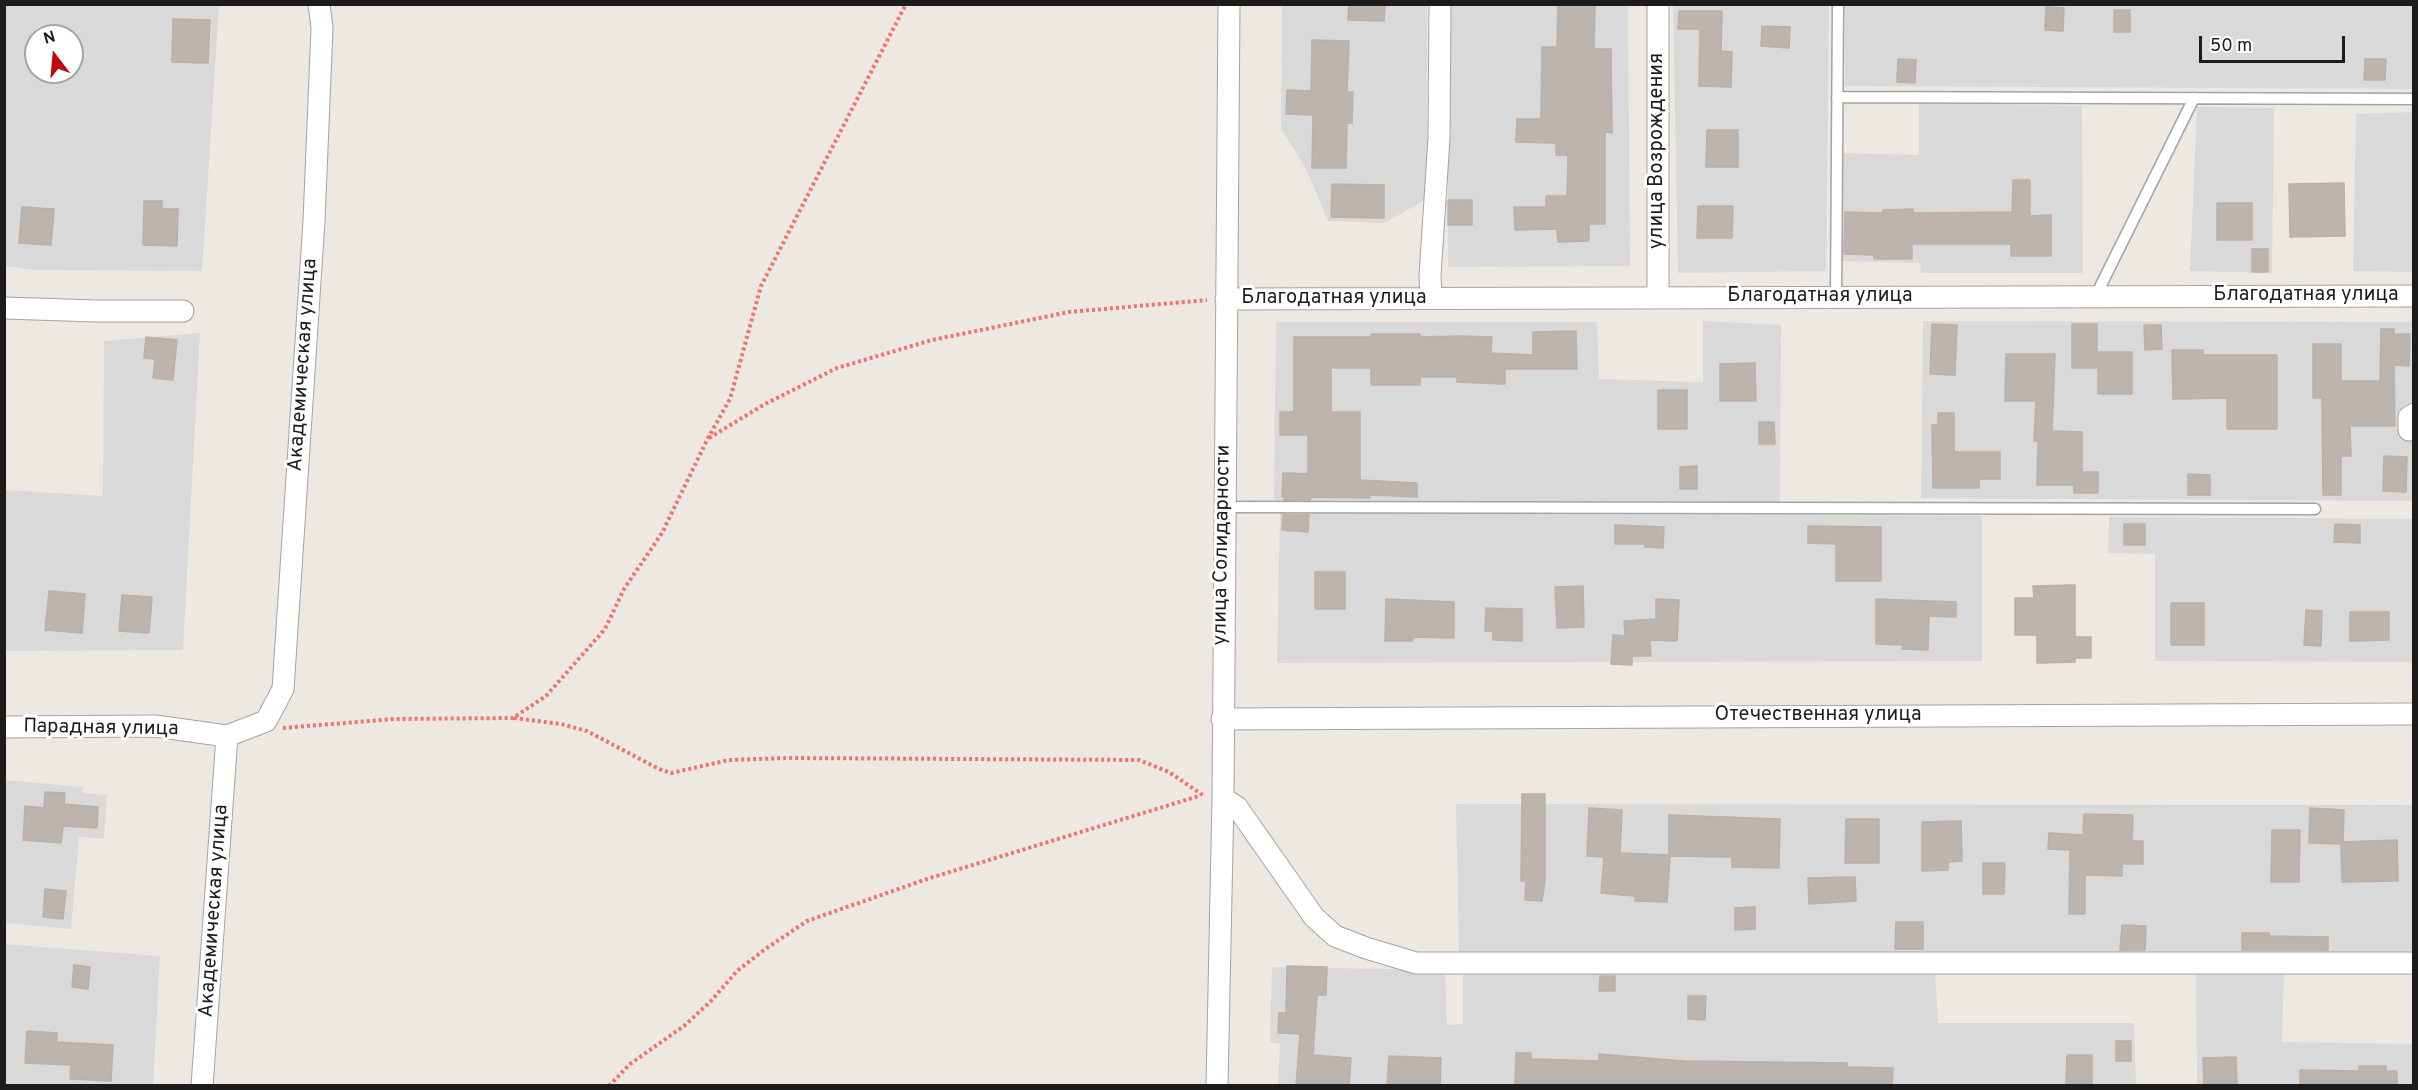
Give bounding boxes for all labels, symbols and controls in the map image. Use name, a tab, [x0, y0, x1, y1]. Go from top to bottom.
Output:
north arrow	[24, 24, 84, 84]
scale bar	[2202, 24, 2348, 62]
text: N	[41, 27, 58, 50]
text: 50 m	[2210, 35, 2252, 58]
street label: улица Возрождения	[1646, 53, 1670, 249]
street label: Академическая улица	[285, 258, 323, 472]
street label: Благодатная улица	[2213, 284, 2399, 308]
street label: Благодатная улица	[1727, 285, 1913, 309]
street label: Благодатная улица	[1241, 287, 1427, 311]
street label: улица Солидарности	[1209, 444, 1237, 646]
street label: Отечественная улица	[1714, 704, 1922, 728]
street label: Парадная улица	[23, 716, 179, 742]
street label: Академическая улица	[196, 804, 234, 1018]

